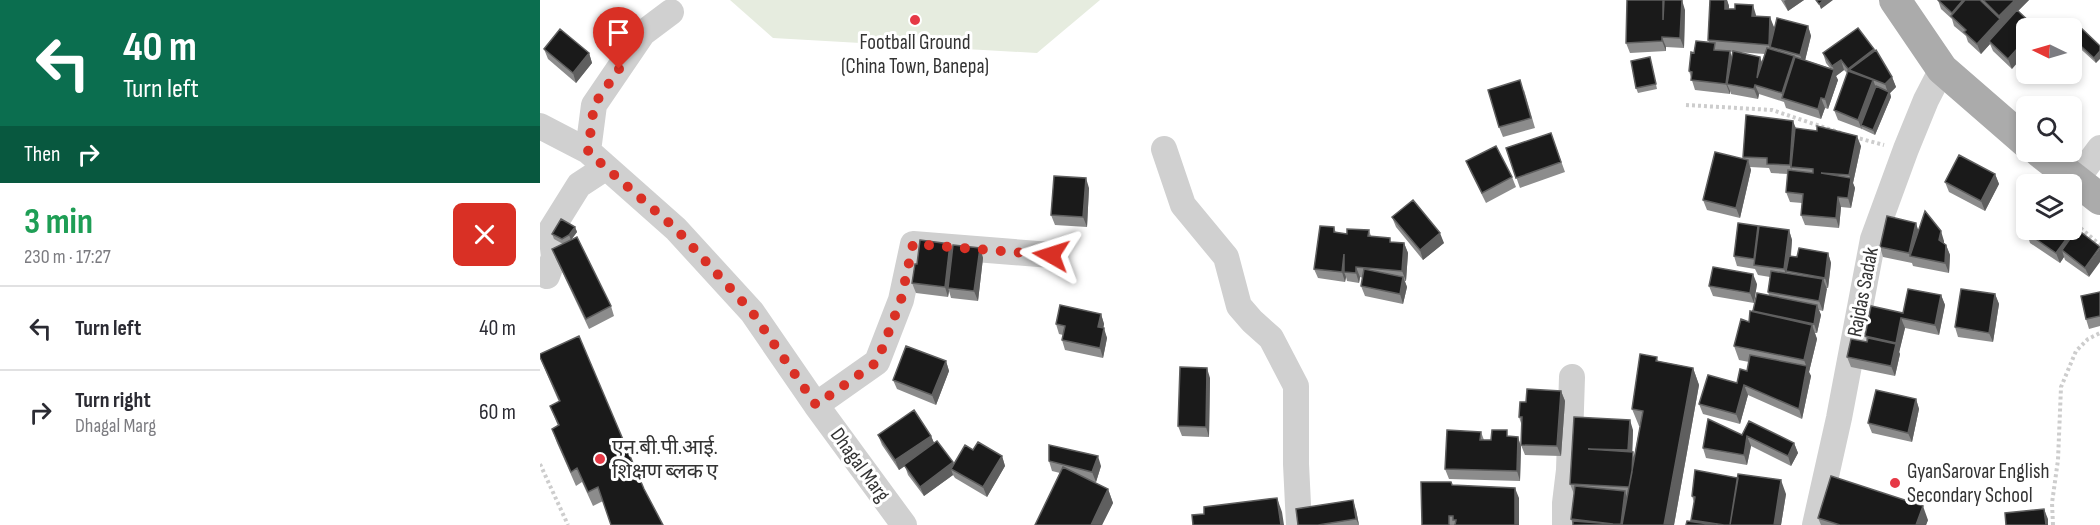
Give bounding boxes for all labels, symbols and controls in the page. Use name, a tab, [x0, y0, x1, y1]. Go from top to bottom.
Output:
pin	[593, 7, 644, 69]
marker: Football Ground (China Town, Banepa)	[908, 13, 922, 27]
icon: arrive	[602, 16, 635, 49]
north arrow	[2016, 18, 2082, 84]
map controls	[2016, 18, 2082, 240]
text: 40 m	[123, 22, 197, 73]
icon: left	[24, 24, 102, 102]
place label: Football Ground (China Town, Banepa)	[841, 30, 989, 79]
text: Turn left	[123, 73, 199, 105]
button: search	[2016, 96, 2082, 162]
icon: right	[72, 138, 105, 171]
text: Then	[24, 141, 60, 168]
button: layers	[2016, 174, 2082, 240]
text: 3 min	[24, 201, 93, 244]
button: close	[453, 203, 516, 266]
position arrow	[1019, 223, 1083, 287]
text: 230 m · 17:27	[24, 245, 111, 269]
street label: Rajdas Sadak	[1842, 245, 1884, 339]
icon: left	[24, 312, 57, 345]
text: Turn left	[75, 315, 141, 342]
text: 40 m	[479, 315, 516, 342]
text: Turn right	[75, 387, 151, 414]
icon: right	[24, 396, 57, 429]
text: 60 m	[479, 399, 516, 426]
text: Dhagal Marg	[75, 414, 156, 438]
street label: Dhagal Marg	[825, 423, 895, 507]
place label: एन.बी.पी.आई. शिक्षण ब्लक ए	[612, 435, 718, 484]
marker: एन.बी.पी.आई. शिक्षण ब्लक ए	[593, 452, 607, 466]
place label: GyanSarovar English Secondary School	[1907, 459, 2049, 508]
marker: GyanSarovar English Secondary School	[1888, 476, 1902, 490]

